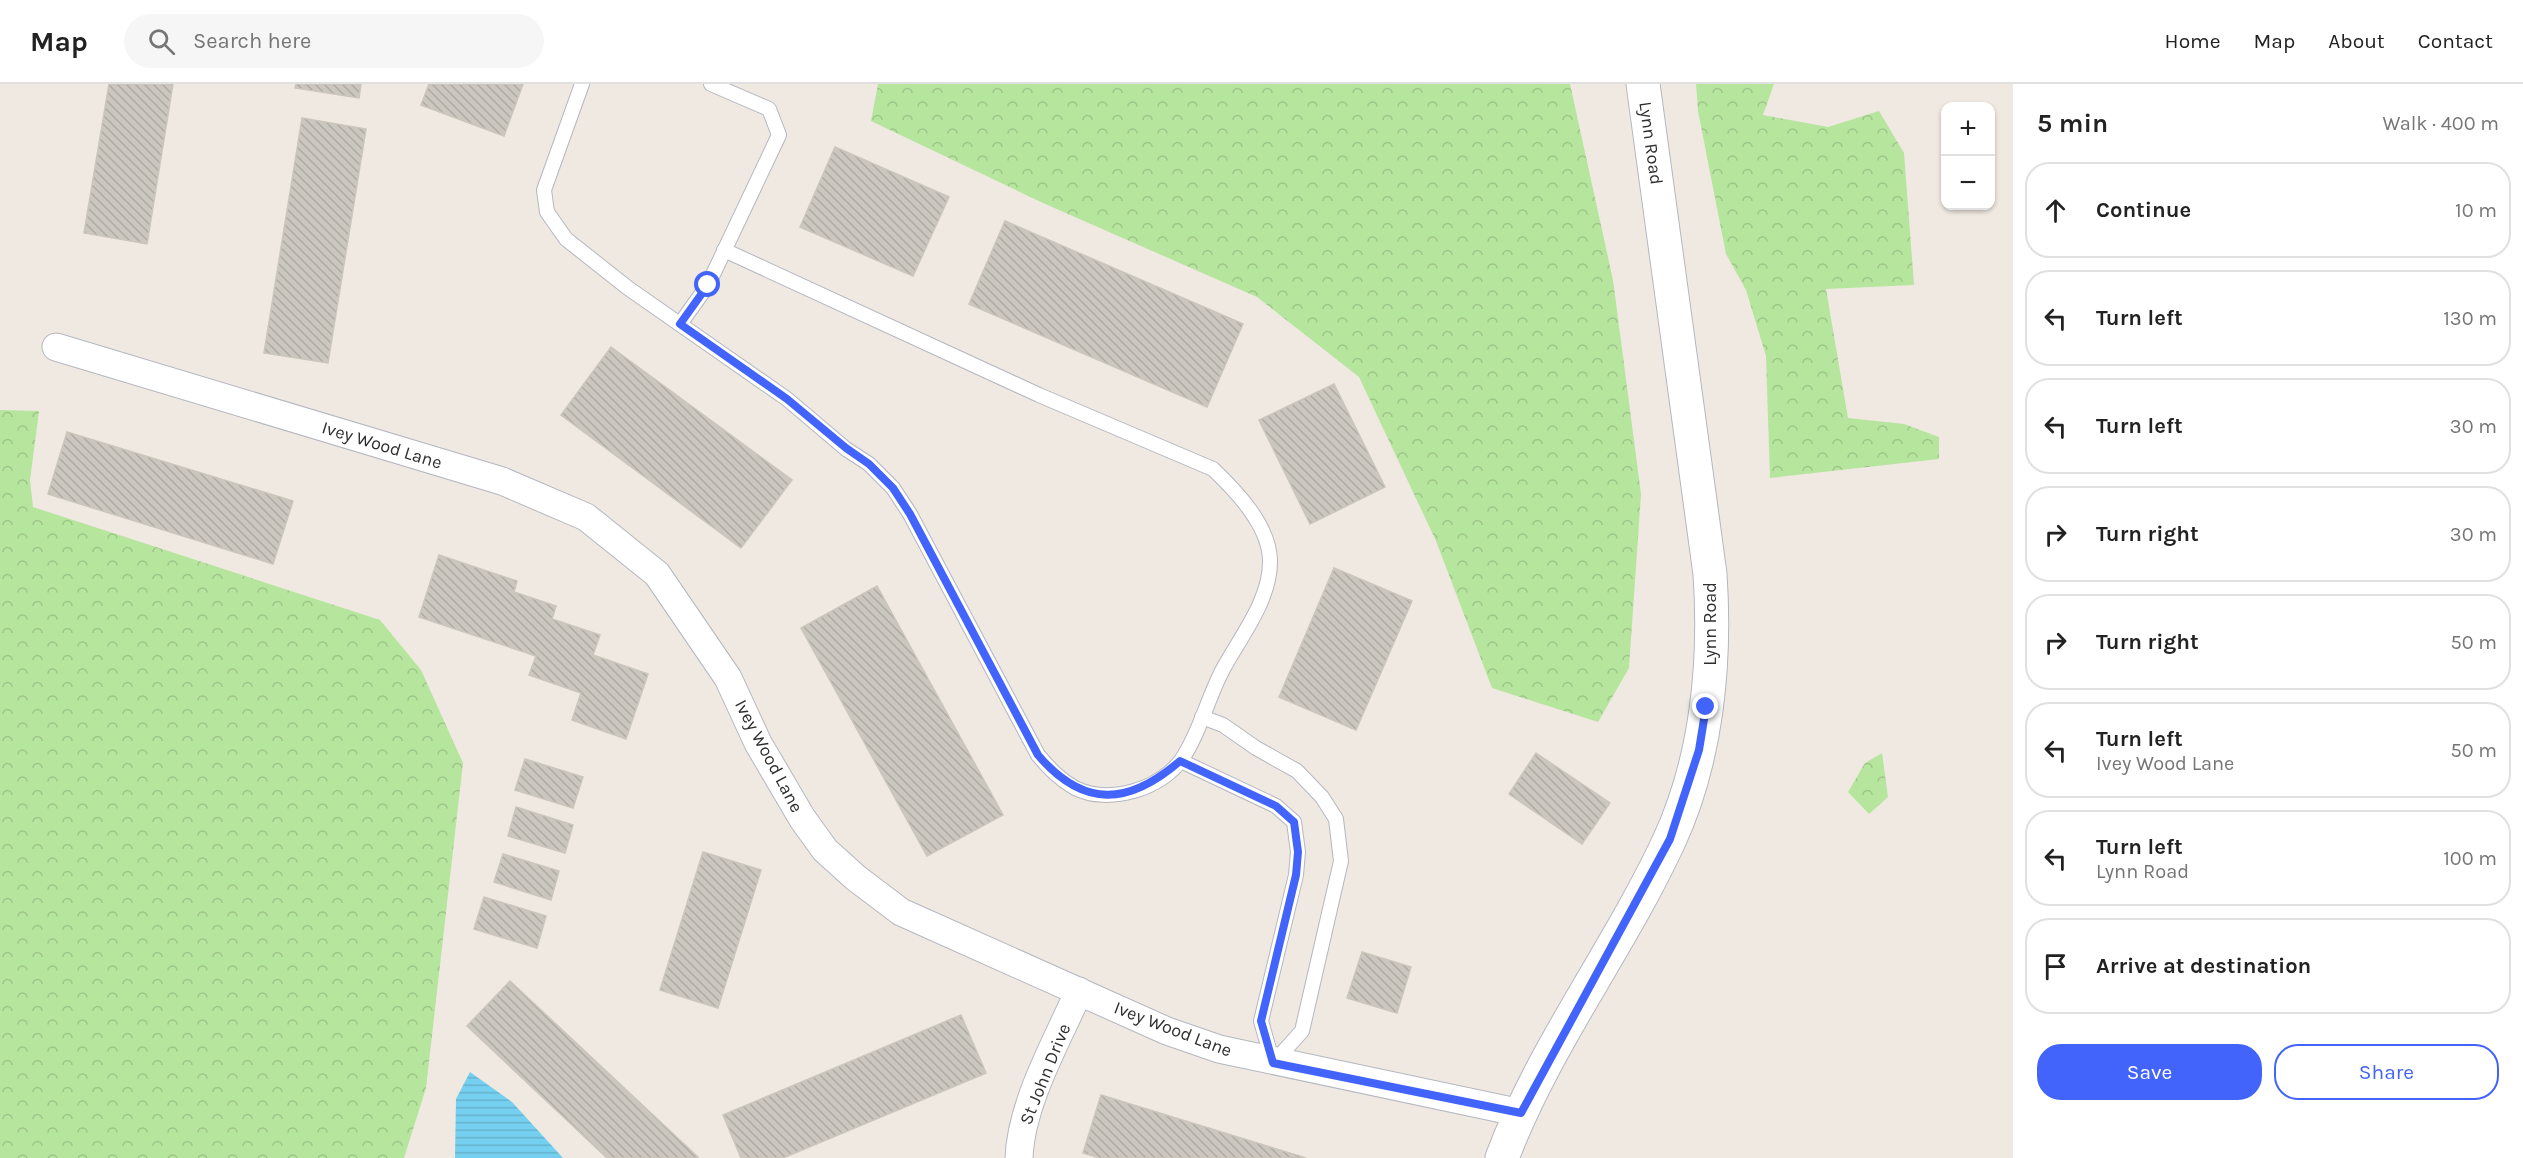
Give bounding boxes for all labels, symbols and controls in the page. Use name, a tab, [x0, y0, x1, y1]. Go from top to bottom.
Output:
search box	[124, 14, 544, 68]
text: Map	[30, 25, 88, 58]
icon: search	[145, 25, 178, 58]
text: Search here	[193, 28, 311, 54]
text: Home	[2165, 29, 2221, 53]
text: Map	[2254, 29, 2295, 53]
text: About	[2328, 29, 2385, 53]
text: Contact	[2418, 29, 2493, 53]
street label: Lynn Road	[1634, 100, 1668, 186]
map controls	[1941, 102, 1995, 210]
button: +	[1941, 102, 1995, 156]
text: 5 min	[2037, 108, 2108, 139]
text: Walk · 400 m	[2382, 112, 2499, 135]
button: −	[1941, 156, 1995, 210]
icon: ahead	[2039, 194, 2072, 227]
text: Continue	[2096, 197, 2191, 223]
text: 10 m	[2455, 199, 2497, 222]
route start	[694, 271, 720, 297]
icon: left	[2039, 302, 2072, 335]
text: Turn left	[2096, 305, 2183, 331]
text: 130 m	[2443, 307, 2497, 330]
icon: left	[2039, 410, 2072, 443]
text: Turn left	[2096, 413, 2183, 439]
text: 30 m	[2450, 415, 2497, 438]
street label: Ivey Wood Lane	[319, 416, 445, 474]
icon: right	[2039, 518, 2072, 551]
text: Turn right	[2096, 521, 2199, 547]
text: 30 m	[2450, 523, 2497, 546]
street label: Lynn Road	[1699, 582, 1721, 666]
icon: right	[2039, 626, 2072, 659]
text: Turn right	[2096, 629, 2199, 655]
text: 50 m	[2450, 631, 2497, 654]
route end	[1692, 693, 1718, 719]
street label: Ivey Wood Lane	[730, 696, 808, 816]
text: Turn left	[2096, 726, 2183, 752]
icon: left	[2039, 734, 2072, 767]
text: 50 m	[2450, 739, 2497, 762]
text: Ivey Wood Lane	[2096, 752, 2234, 775]
text: Turn left	[2096, 834, 2183, 860]
icon: left	[2039, 842, 2072, 875]
text: 100 m	[2443, 847, 2497, 870]
text: Lynn Road	[2096, 860, 2189, 883]
icon: arrive	[2039, 950, 2072, 983]
text: Arrive at destination	[2096, 953, 2311, 979]
street label: Ivey Wood Lane	[1111, 996, 1235, 1062]
street label: St John Drive	[1015, 1020, 1075, 1128]
button: Save	[2037, 1044, 2262, 1100]
button: Share	[2274, 1044, 2499, 1100]

